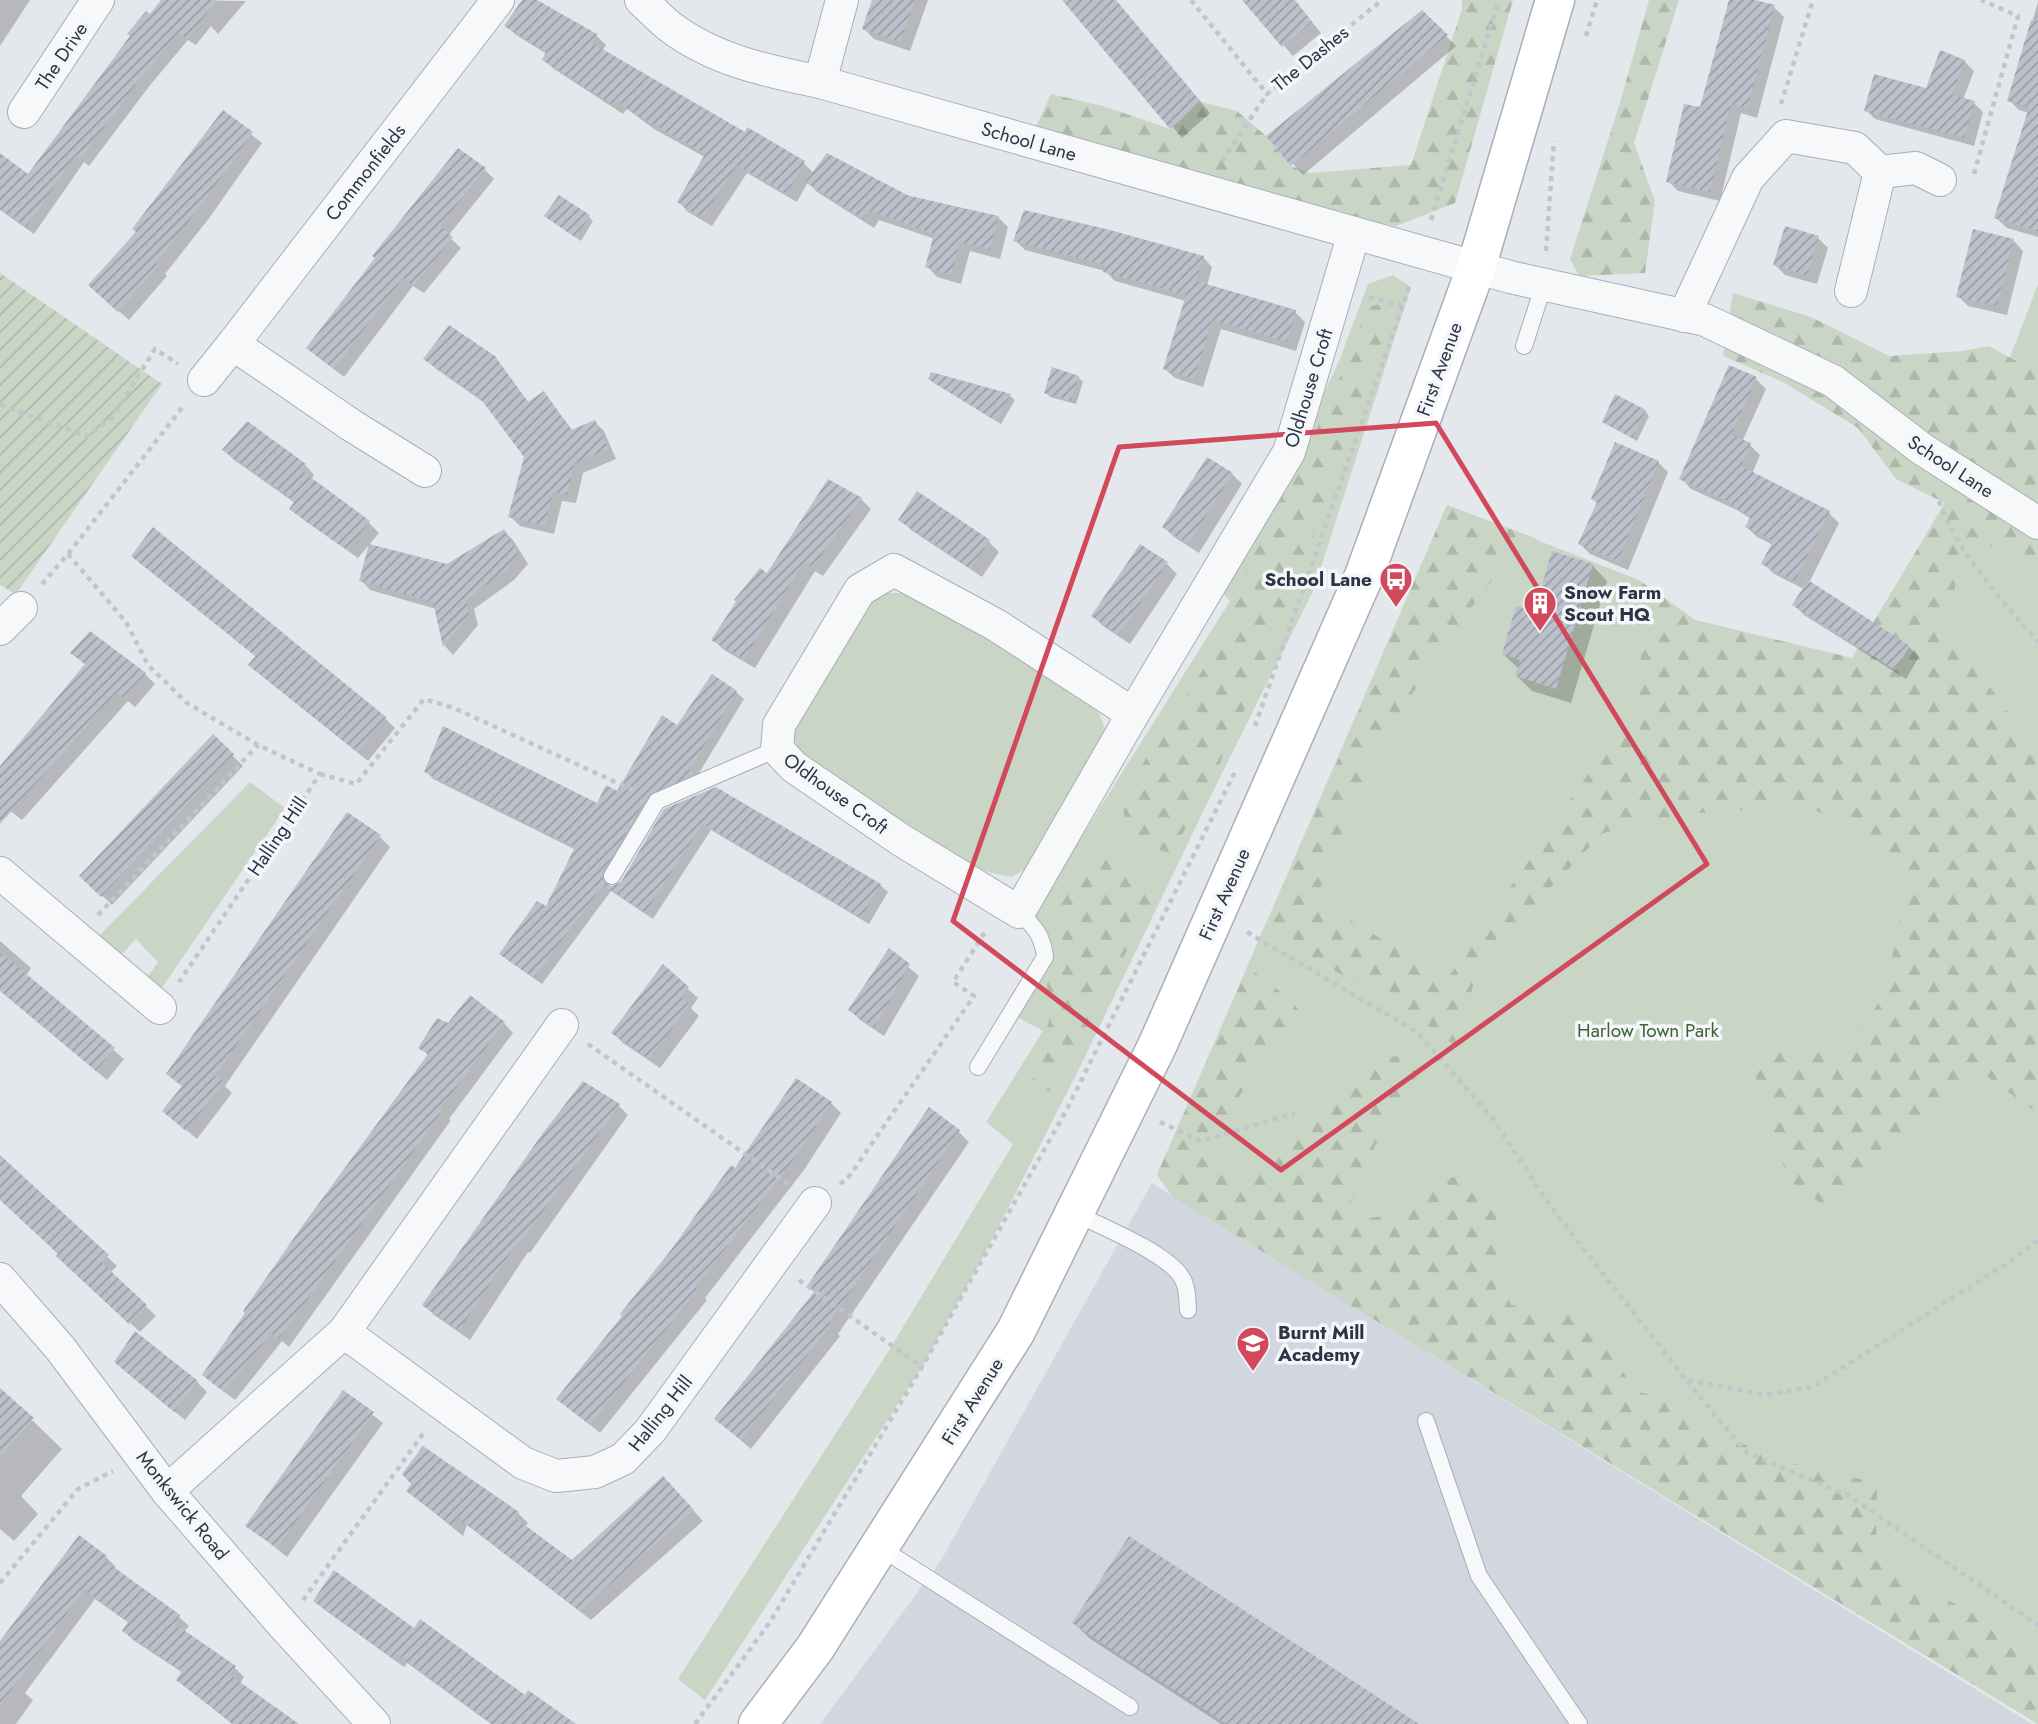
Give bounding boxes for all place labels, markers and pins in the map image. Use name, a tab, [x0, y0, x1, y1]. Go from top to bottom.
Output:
bus stop icon: School Lane	[1377, 560, 1415, 609]
place label: School Lane	[1265, 566, 1372, 593]
place label: Snow Farm Scout HQ	[1564, 579, 1661, 628]
building icon: Snow Farm Scout HQ	[1521, 584, 1559, 633]
place label: Burnt Mill Academy	[1277, 1319, 1364, 1368]
school or university icon: Burnt Mill Academy	[1234, 1324, 1272, 1373]

